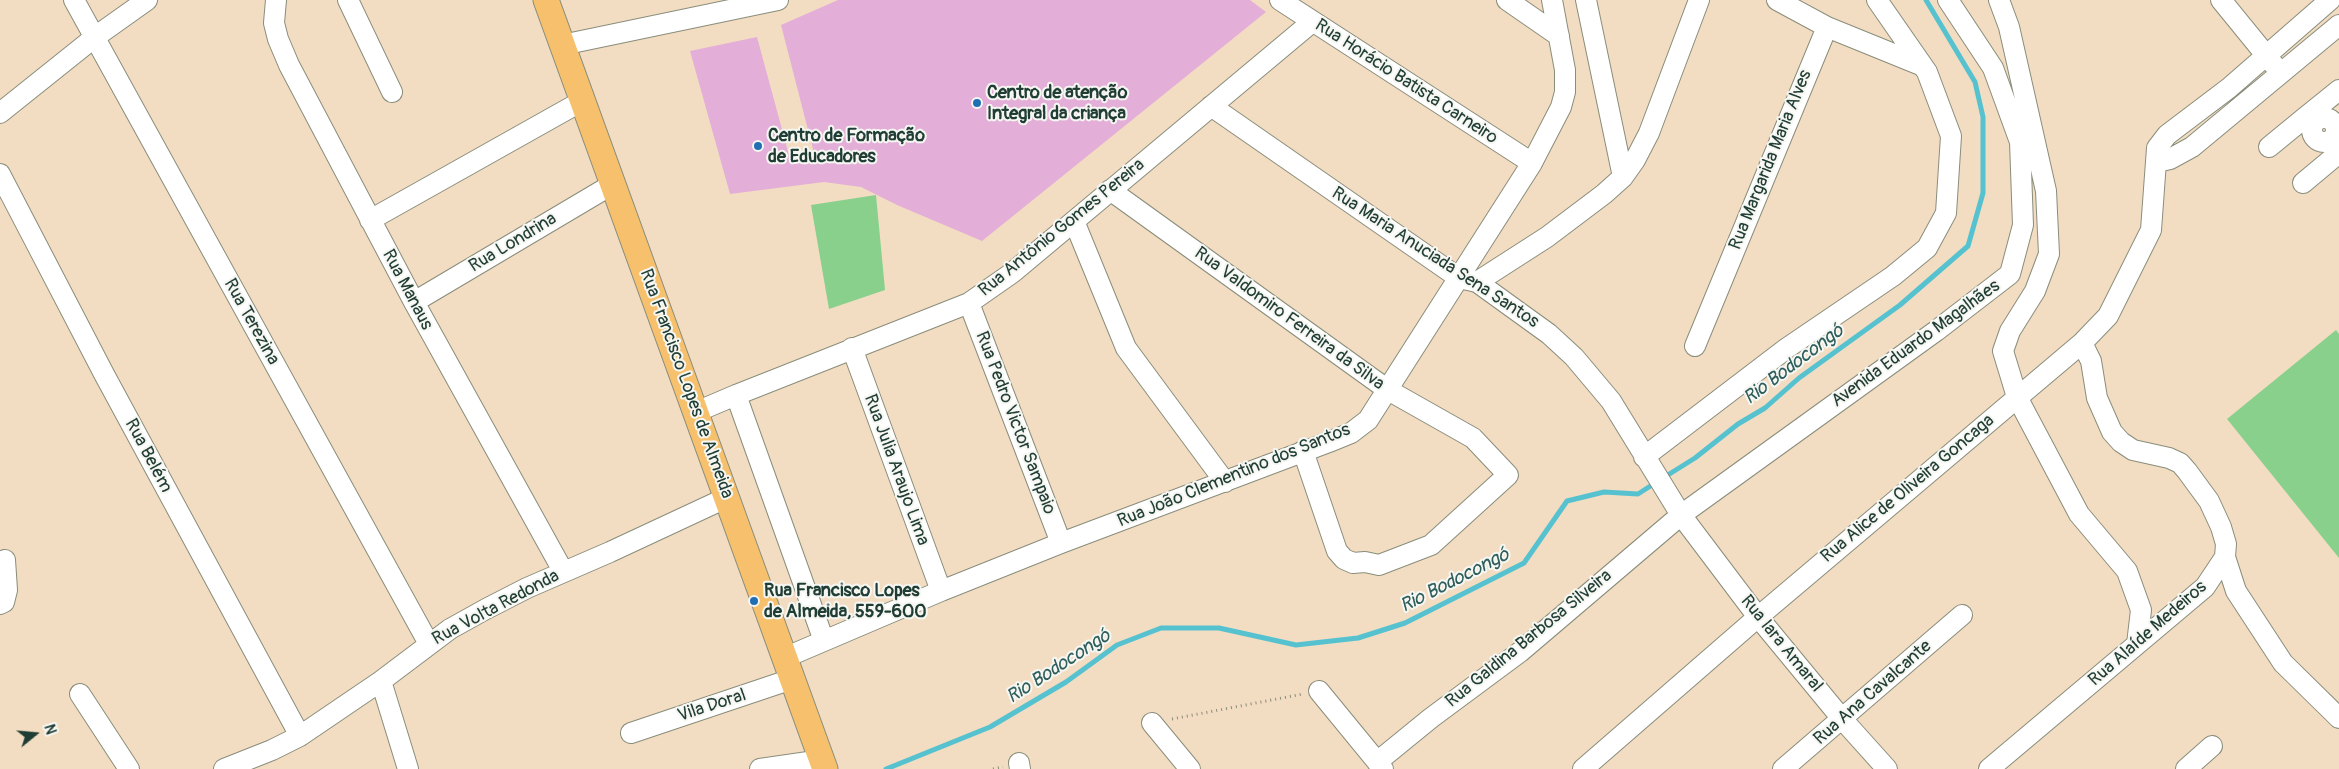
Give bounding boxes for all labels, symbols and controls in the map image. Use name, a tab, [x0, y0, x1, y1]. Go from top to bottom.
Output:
street label: Rua Horácio Batista Carneiro	[1311, 15, 1501, 149]
street label: Rua Margarida Maria Alves	[1725, 67, 1817, 253]
place label: Centro de atenção Integral da criança	[987, 82, 1127, 125]
marker: Centro de atenção Integral da criança	[971, 97, 983, 109]
place label: Centro de Formação de Educadores	[768, 125, 925, 168]
marker: Centro de Formação de Educadores	[752, 140, 764, 152]
street label: Rua Antônio Gomes Pereira	[975, 154, 1149, 302]
street label: Rua Maria Anuciada Sena Santos	[1327, 183, 1543, 333]
street label: Rua Londrina	[465, 208, 561, 278]
street label: Rua Valdomiro Ferreira da Silva	[1190, 243, 1388, 395]
street label: Rua Manaus	[377, 246, 437, 334]
street label: Rua Francisco Lopes de Almeida	[634, 266, 738, 502]
street label: Rua Terezina	[218, 275, 284, 369]
street label: Avenida Eduardo Magalhães	[1827, 276, 2005, 412]
water label: Rio Bodocongó	[1740, 320, 1848, 410]
street label: Rua Pedro Victor Sampaio	[970, 329, 1060, 517]
street label: Rua Julia Araujo Lima	[859, 391, 933, 549]
street label: Rua Alice de Oliveira Goncaga	[1817, 410, 1999, 568]
street label: Rua Belém	[120, 415, 176, 497]
street label: Rua João Clementino dos Santos	[1114, 419, 1354, 533]
water label: Rio Bodocongó	[1397, 544, 1513, 618]
street label: Rua Volta Redonda	[429, 565, 563, 651]
street label: Rua Galdina Barbosa Silveira	[1442, 565, 1616, 713]
street label: Rua Alaíde Medeiros	[2084, 577, 2212, 691]
place label: Rua Francisco Lopes de Almeida, 559-600	[764, 580, 927, 622]
street label: Rua Iara Amaral	[1735, 591, 1827, 697]
marker: Rua Francisco Lopes de Almeida, 559-600	[748, 595, 760, 607]
water label: Rio Bodocongó	[1003, 625, 1115, 709]
street label: Rua Ana Cavalcante	[1810, 636, 1936, 750]
street label: Vila Doral	[675, 685, 749, 727]
north arrow	[10, 709, 60, 759]
text: N	[40, 722, 59, 736]

